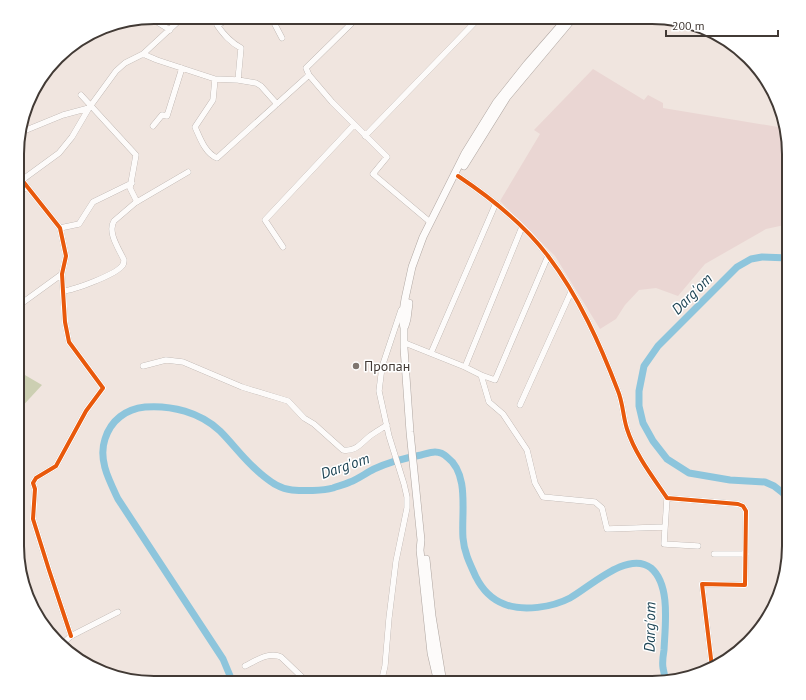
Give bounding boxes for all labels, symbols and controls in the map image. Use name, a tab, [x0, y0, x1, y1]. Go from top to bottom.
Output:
scale bar	[666, 12, 778, 38]
text: 200 m	[672, 18, 705, 33]
water label: Darg'om	[667, 269, 716, 318]
place label: Пропан	[364, 357, 410, 375]
marker: Пропан	[351, 361, 361, 371]
water label: Darg'om	[318, 448, 372, 483]
water label: Darg'om	[640, 602, 659, 652]

